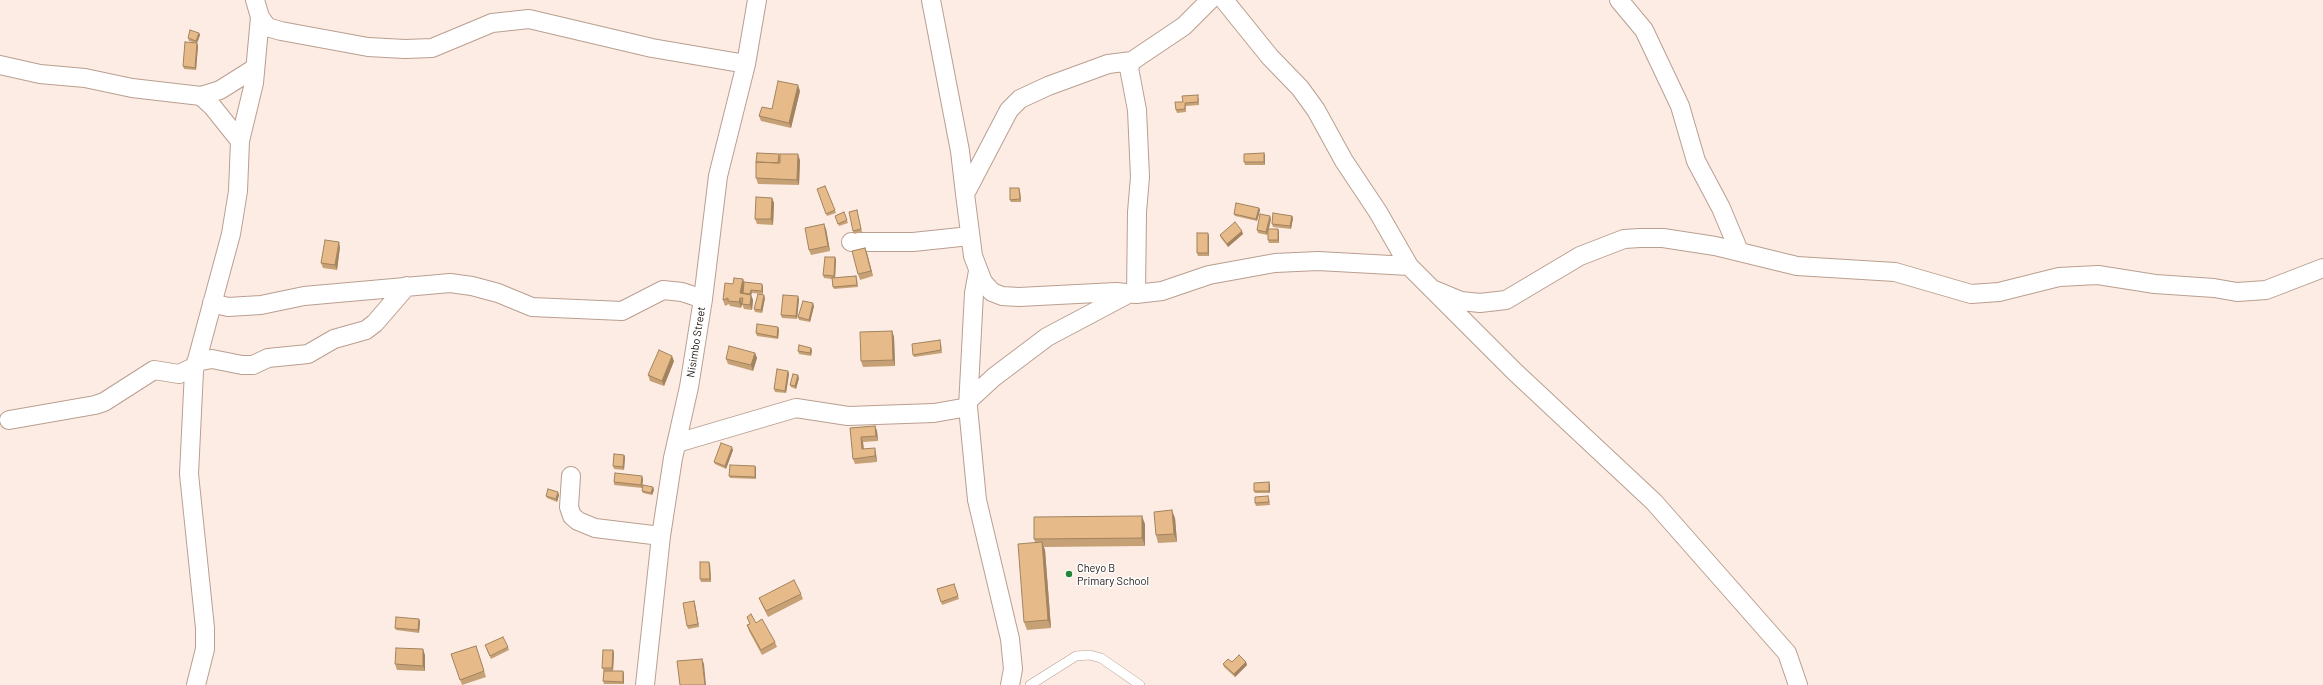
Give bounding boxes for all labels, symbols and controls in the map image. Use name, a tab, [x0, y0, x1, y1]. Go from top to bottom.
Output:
street label: Nisimbo Street	[684, 306, 708, 378]
place label: Cheyo B Primary School	[1077, 561, 1149, 587]
marker: Cheyo B Primary School	[1064, 569, 1074, 579]

